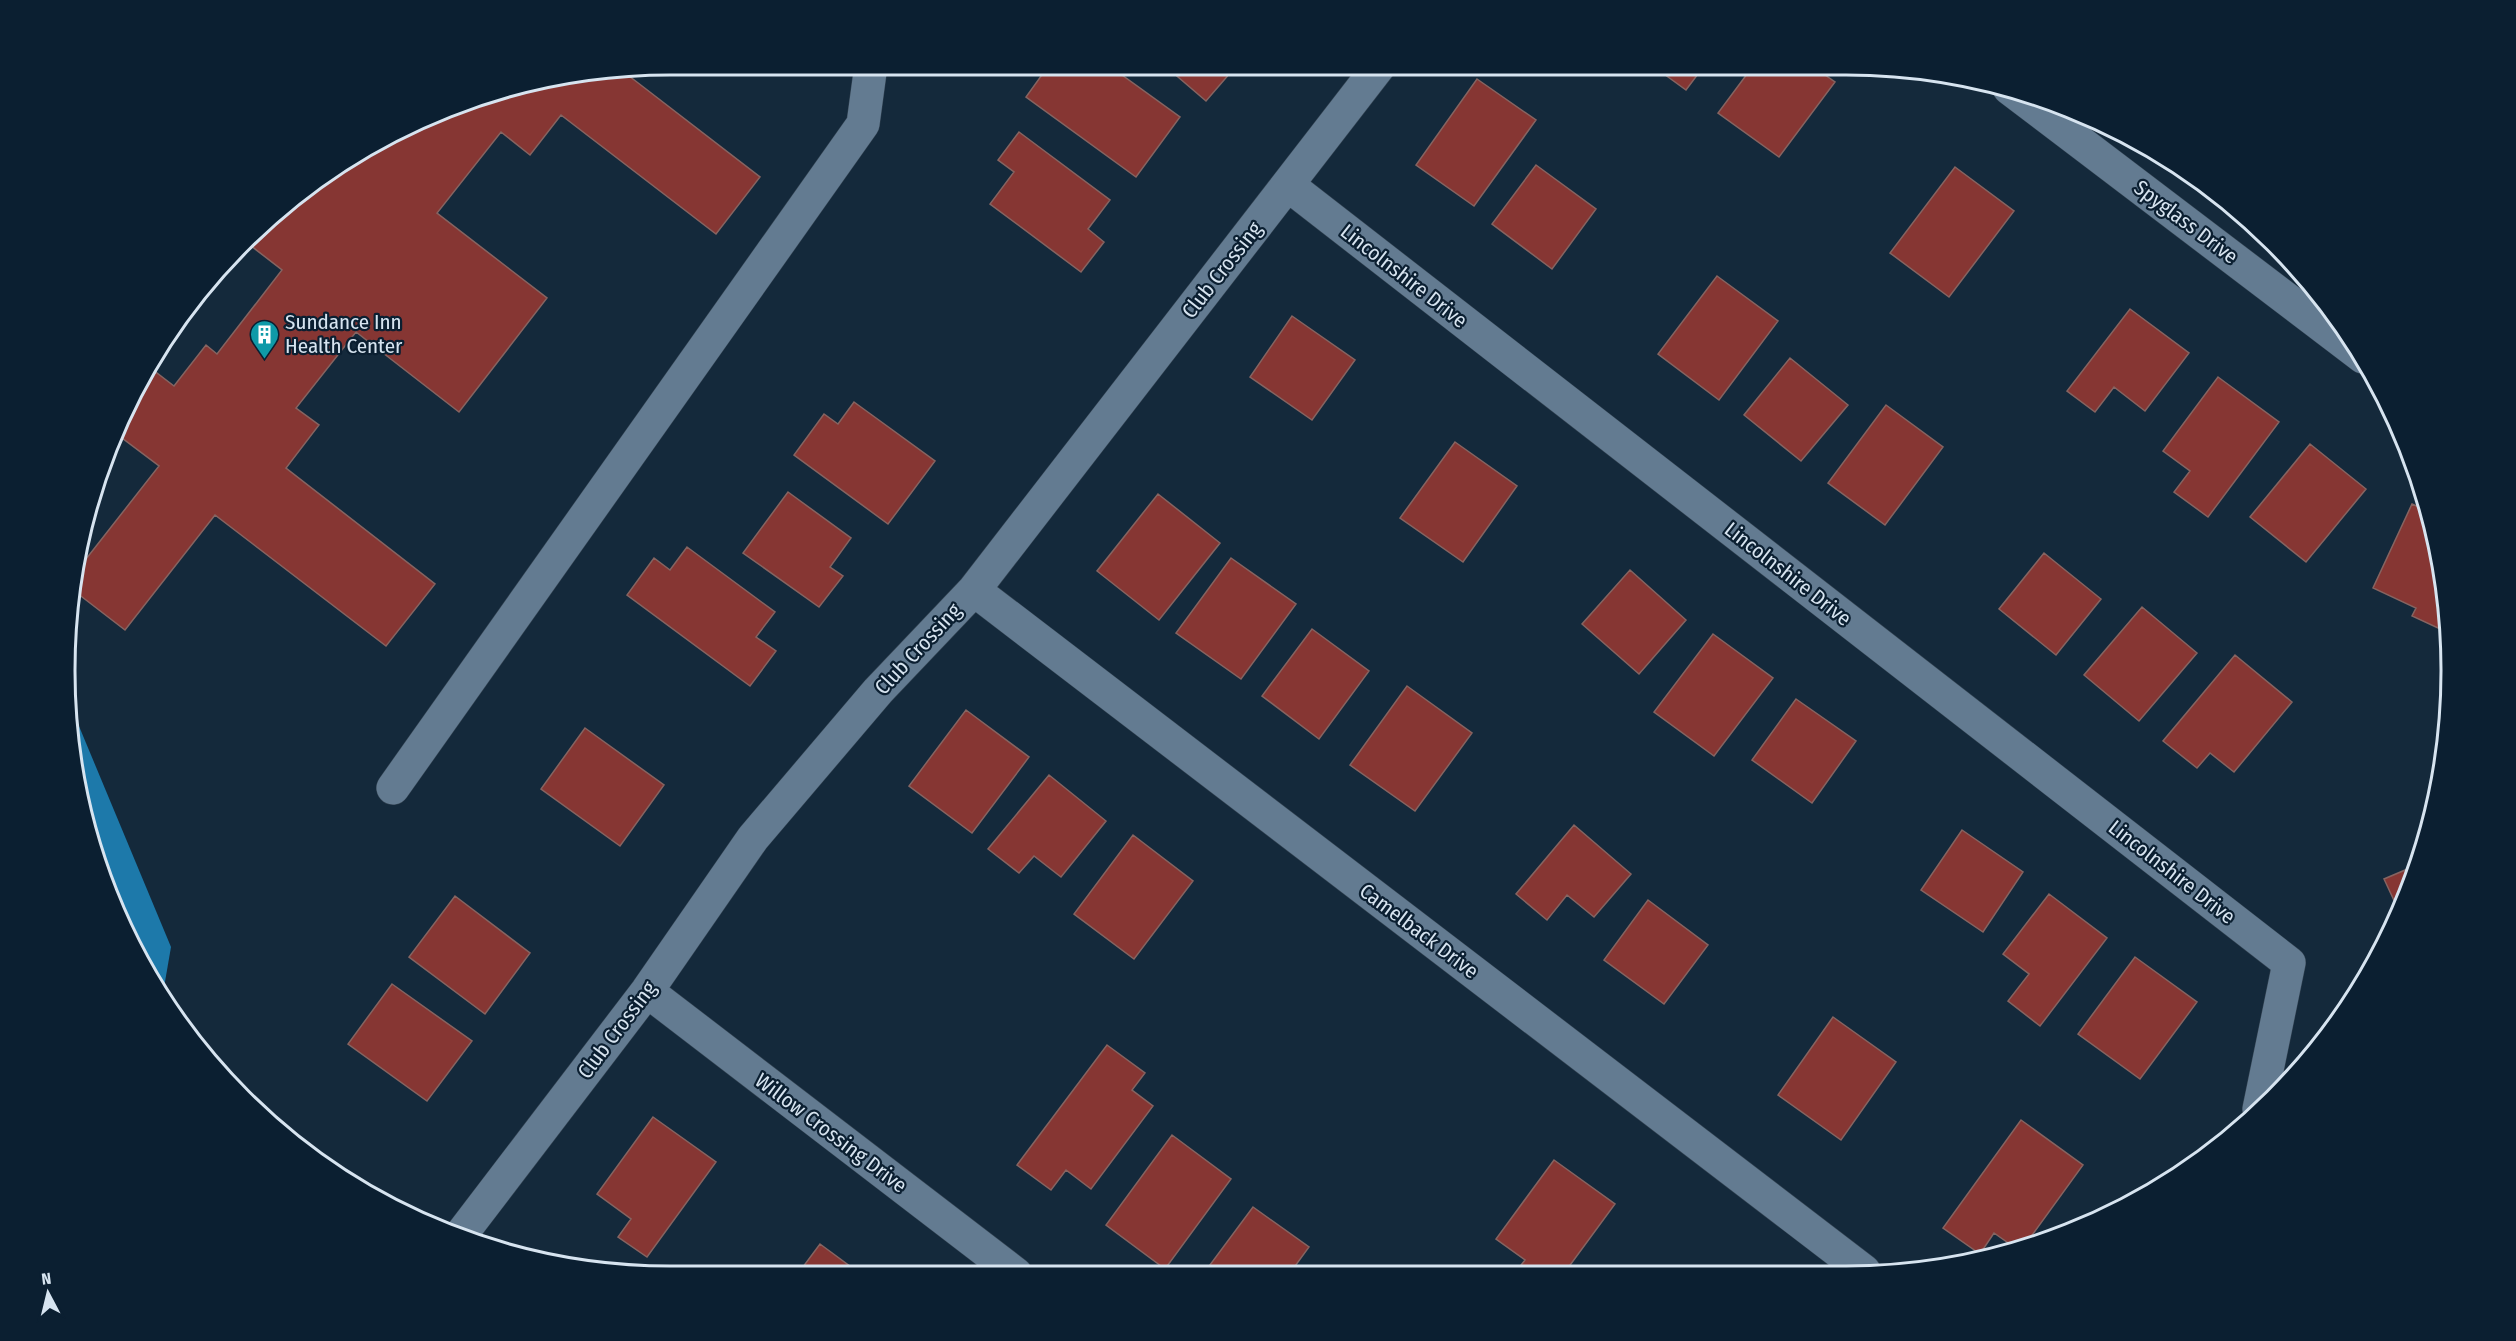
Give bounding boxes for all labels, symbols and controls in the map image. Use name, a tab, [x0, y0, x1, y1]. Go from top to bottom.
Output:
street label: Spyglass Drive	[2129, 174, 2243, 270]
street label: Club Crossing	[1176, 217, 1268, 323]
street label: Lincolnshire Drive	[1335, 218, 1473, 334]
place label: Sundance Inn Health Center	[285, 309, 403, 359]
building icon: Sundance Inn Health Center	[248, 318, 280, 360]
street label: Lincolnshire Drive	[1719, 516, 1857, 632]
street label: Club Crossing	[869, 598, 967, 700]
street label: Lincolnshire Drive	[2103, 814, 2241, 930]
street label: Camelback Drive	[1354, 878, 1484, 984]
street label: Club Crossing	[572, 976, 662, 1084]
street label: Willow Crossing Drive	[750, 1067, 912, 1199]
north arrow	[18, 1263, 78, 1323]
text: N	[40, 1269, 52, 1289]

